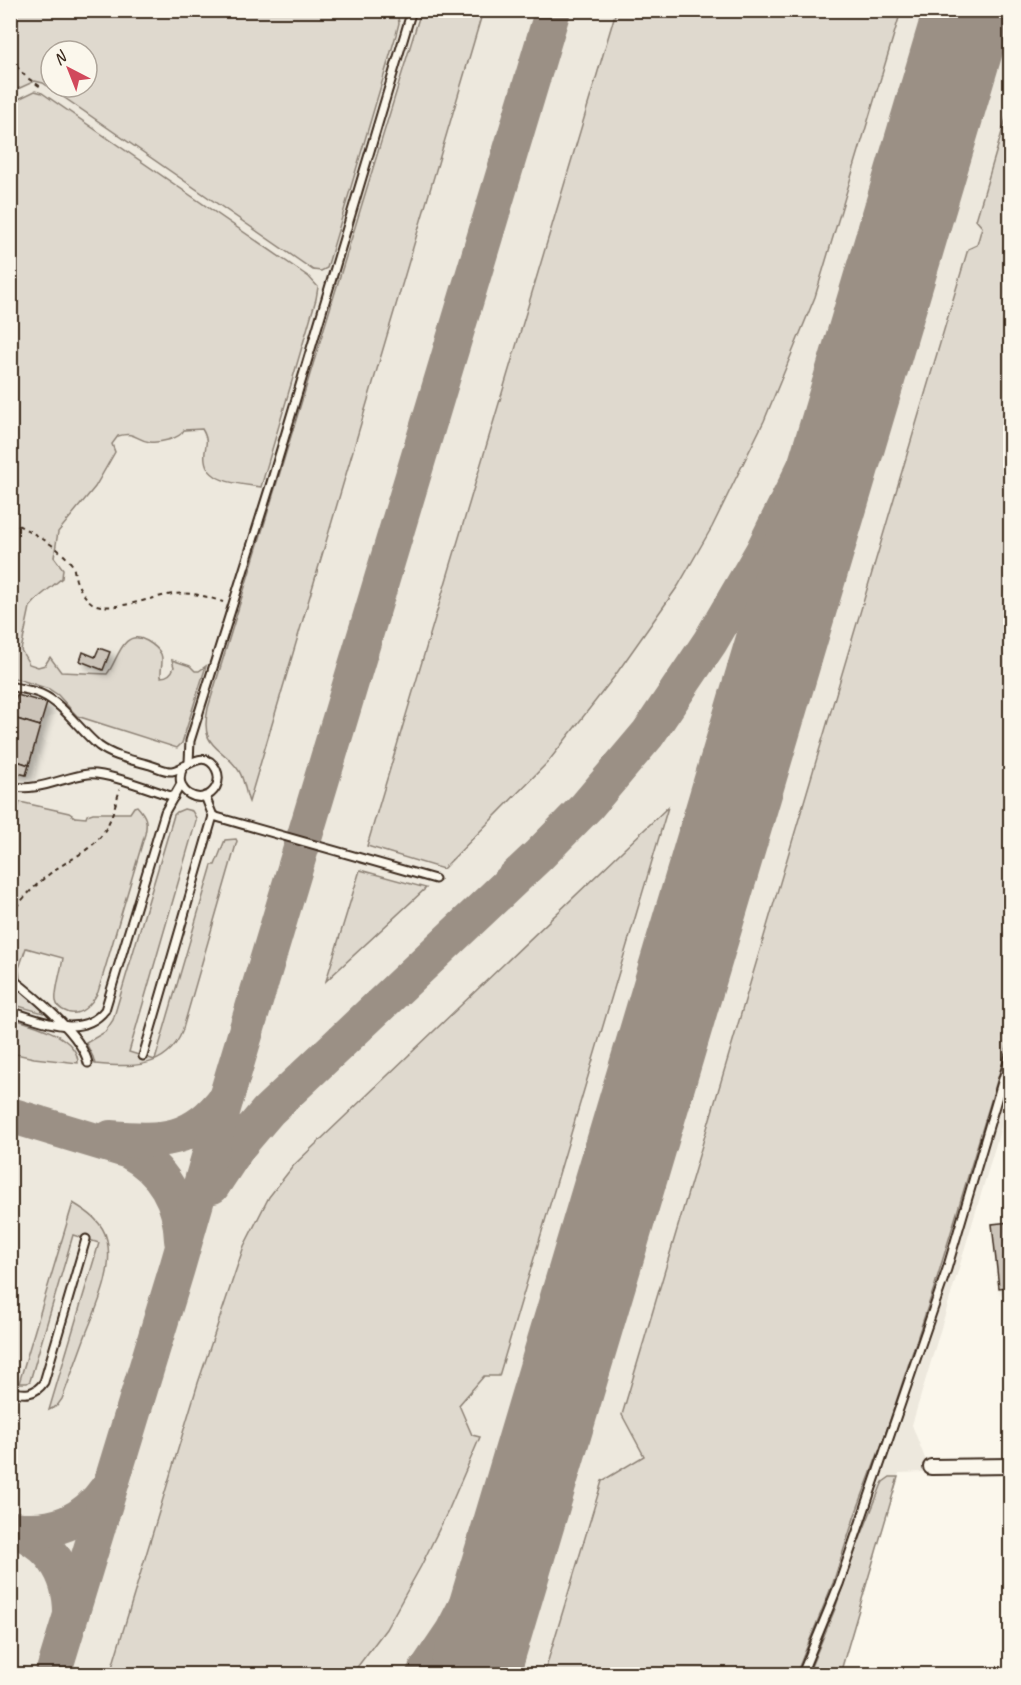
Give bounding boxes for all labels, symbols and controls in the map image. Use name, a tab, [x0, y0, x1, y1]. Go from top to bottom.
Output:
north arrow	[39, 39, 99, 99]
text: N	[49, 46, 72, 69]

